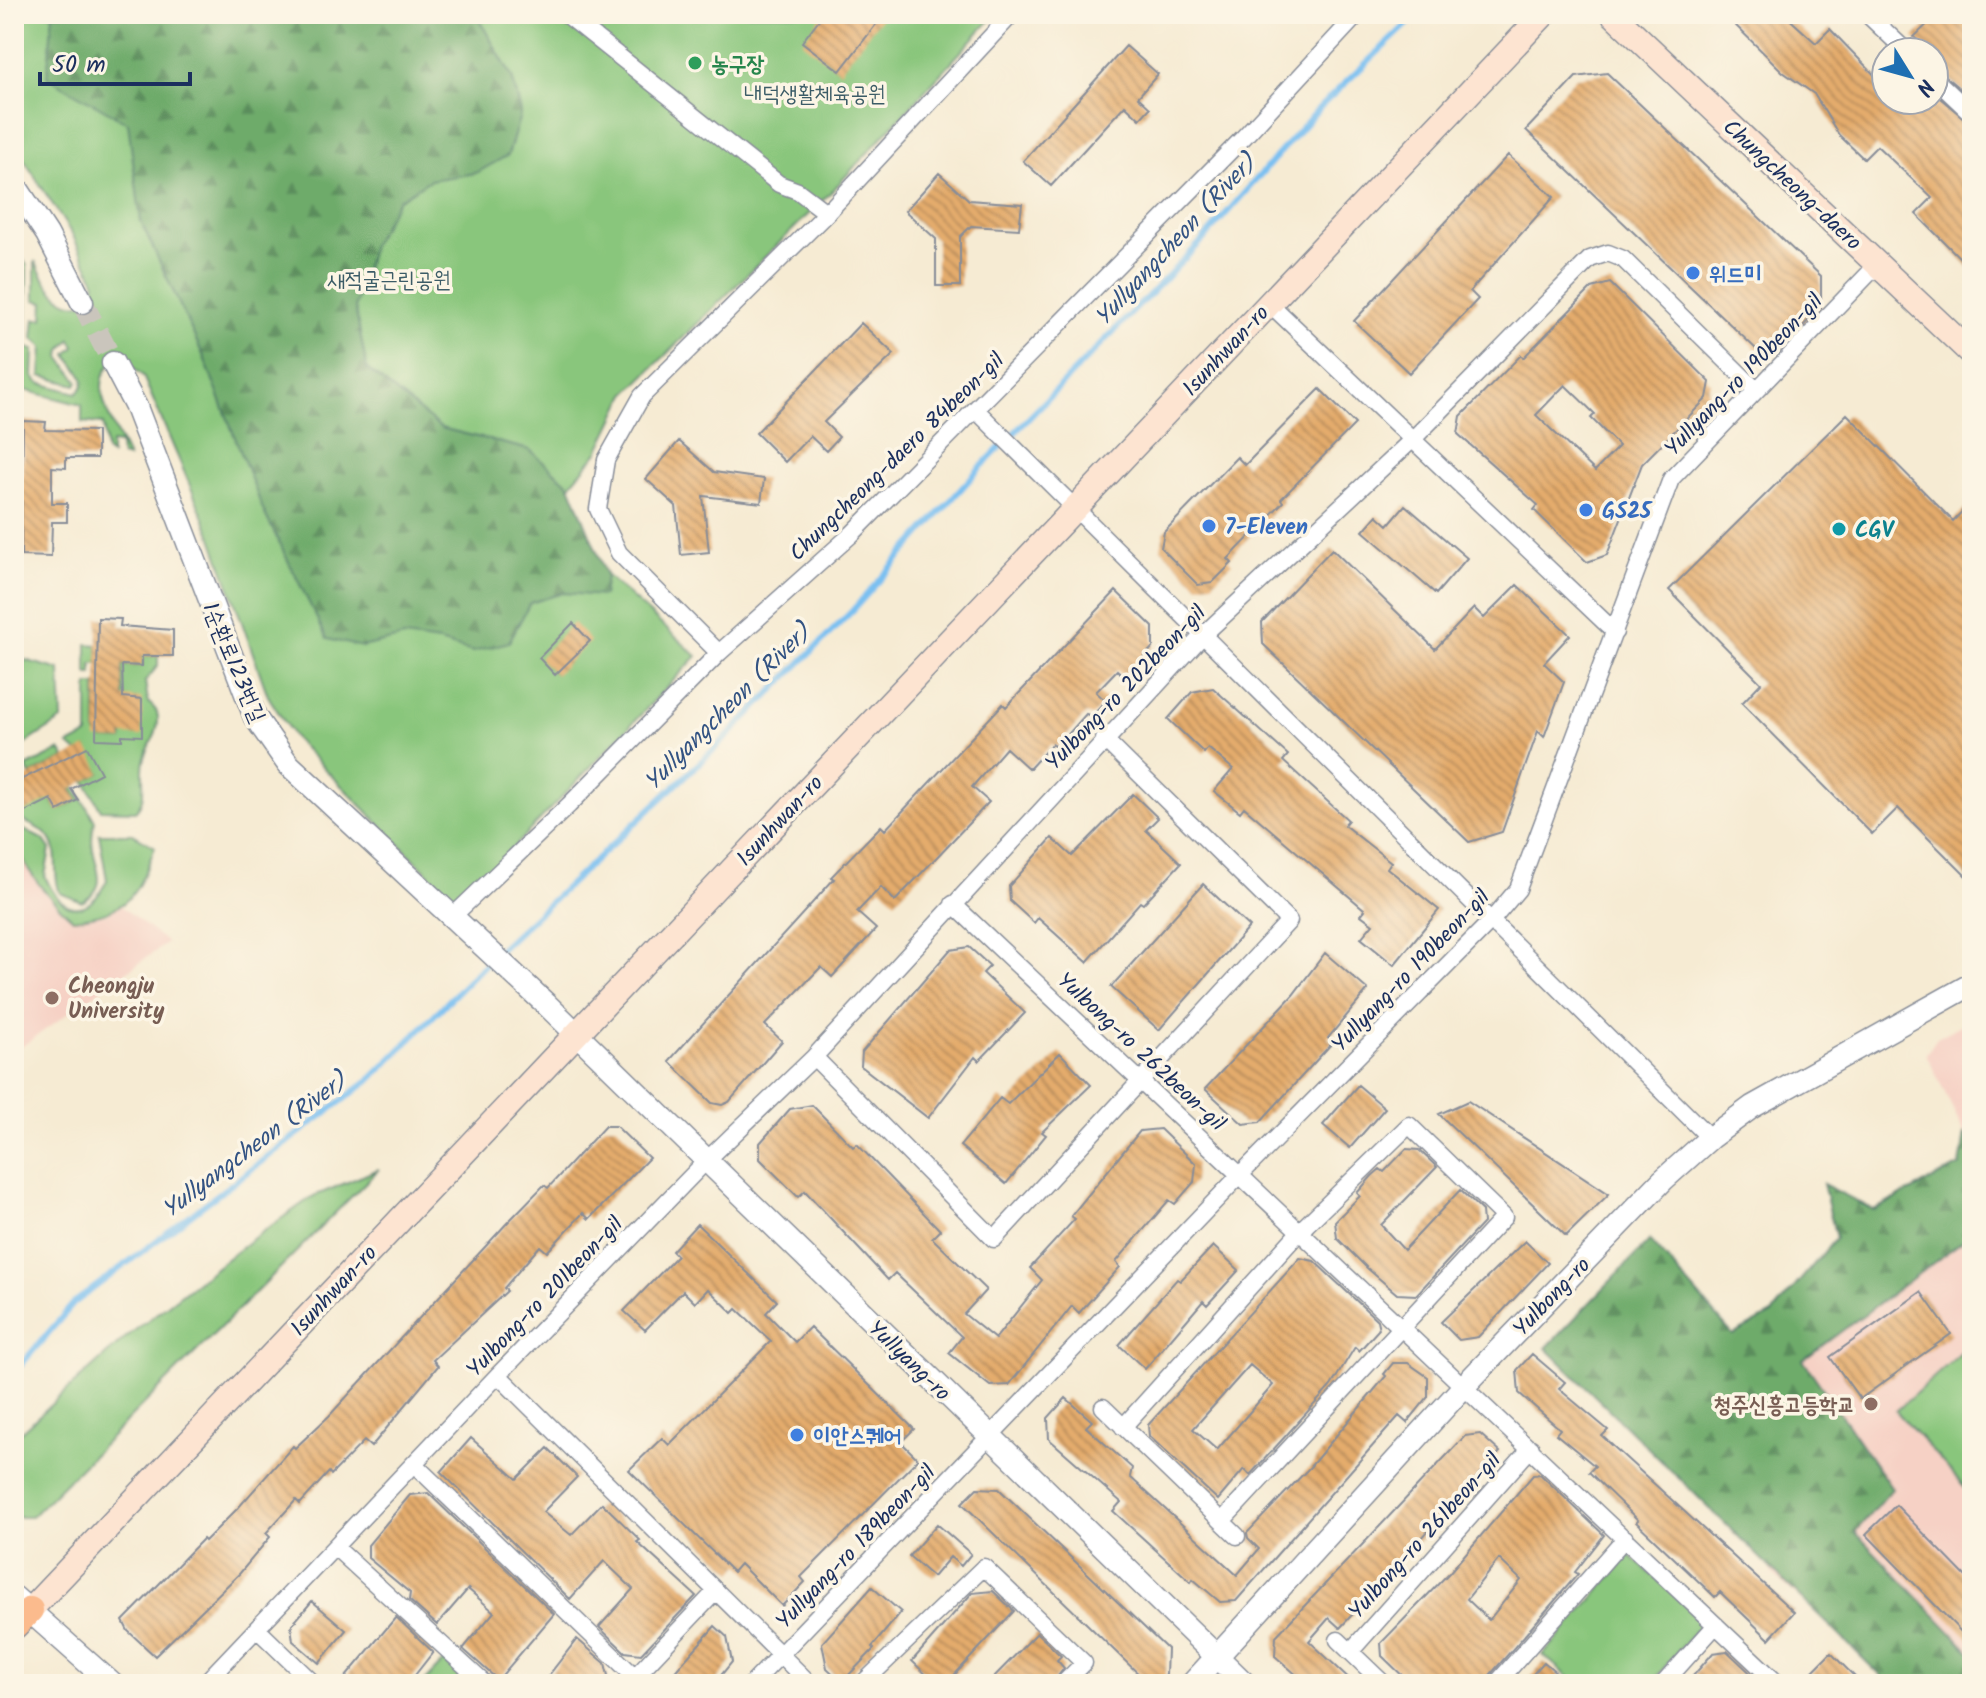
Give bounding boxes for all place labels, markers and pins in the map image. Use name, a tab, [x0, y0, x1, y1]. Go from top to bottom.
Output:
place label: 농구장	[711, 48, 764, 83]
marker: 농구장	[686, 54, 704, 72]
place label: 위드미	[1709, 258, 1762, 293]
marker: 위드미	[1684, 264, 1702, 282]
place label: GS25	[1602, 495, 1653, 530]
marker: GS25	[1577, 501, 1595, 519]
place label: 7-Eleven	[1225, 511, 1308, 546]
place label: CGV	[1855, 514, 1896, 549]
marker: 7-Eleven	[1200, 517, 1218, 535]
marker: CGV	[1830, 520, 1848, 538]
place label: Cheongju University	[68, 970, 165, 1030]
marker: Cheongju University	[43, 989, 61, 1007]
place label: 청주신흥고등학교	[1713, 1389, 1855, 1424]
marker: 청주신흥고등학교	[1862, 1395, 1880, 1413]
place label: 이안스퀘어	[813, 1420, 902, 1455]
marker: 이안스퀘어	[788, 1426, 806, 1444]

